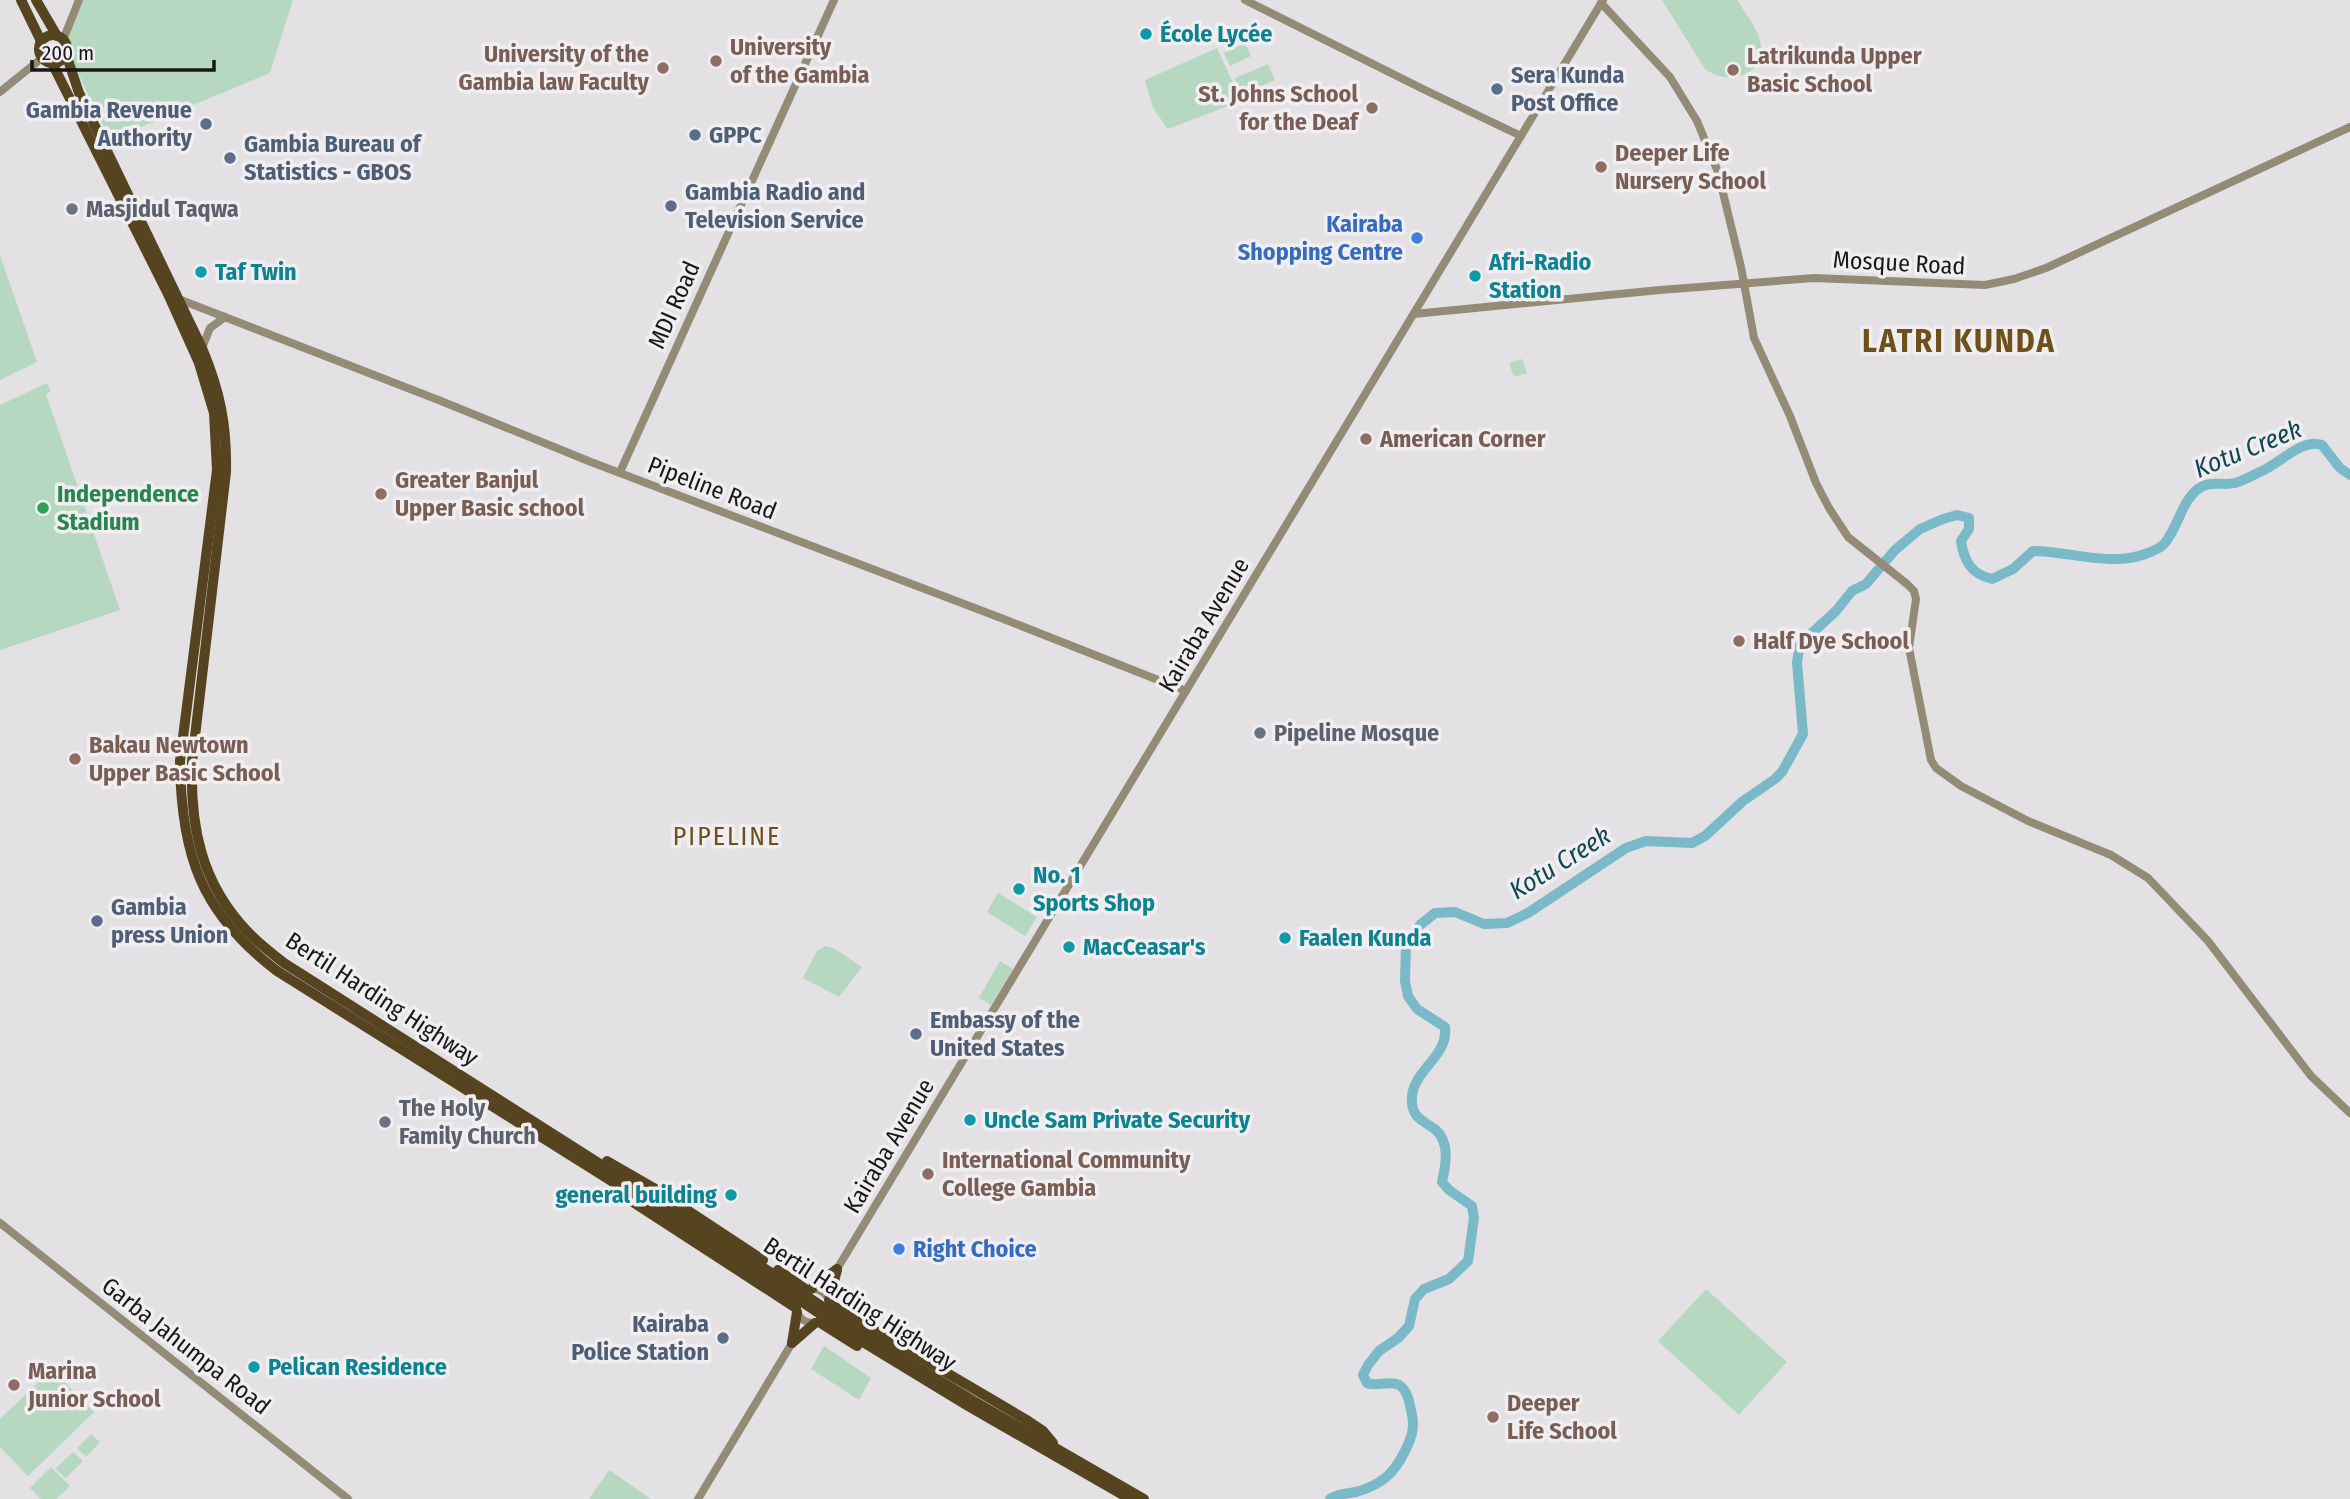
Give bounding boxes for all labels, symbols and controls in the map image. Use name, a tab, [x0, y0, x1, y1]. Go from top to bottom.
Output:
place label: École Lycée	[1160, 19, 1272, 48]
marker: École Lycée	[1138, 26, 1154, 42]
scale bar	[32, 28, 214, 72]
place label: University of the Gambia	[730, 33, 870, 89]
text: 200 m	[42, 40, 94, 66]
place label: University of the Gambia law Faculty	[459, 40, 650, 96]
place label: Latrikunda Upper Basic School	[1747, 42, 1922, 98]
marker: University of the Gambia	[708, 53, 724, 69]
marker: University of the Gambia law Faculty	[655, 60, 671, 76]
place label: Sera Kunda Post Office	[1511, 61, 1624, 117]
marker: Latrikunda Upper Basic School	[1725, 62, 1741, 78]
place label: St. Johns School for the Deaf	[1198, 80, 1360, 136]
marker: Sera Kunda Post Office	[1489, 81, 1505, 97]
place label: Gambia Revenue Authority	[26, 96, 193, 152]
marker: St. Johns School for the Deaf	[1364, 100, 1380, 116]
marker: Gambia Revenue Authority	[198, 116, 214, 132]
place label: GPPC	[709, 121, 762, 149]
marker: GPPC	[687, 127, 703, 143]
place label: Gambia Bureau of Statistics - GBOS	[244, 130, 423, 186]
place label: Deeper Life Nursery School	[1615, 139, 1766, 195]
marker: Gambia Bureau of Statistics - GBOS	[222, 150, 238, 166]
marker: Deeper Life Nursery School	[1593, 159, 1609, 175]
place label: Gambia Radio and Television Service	[685, 178, 865, 234]
place label: Masjidul Taqwa	[86, 195, 239, 223]
marker: Gambia Radio and Television Service	[663, 198, 679, 214]
marker: Masjidul Taqwa	[64, 201, 80, 217]
place label: Kairaba Shopping Centre	[1238, 210, 1403, 266]
marker: Kairaba Shopping Centre	[1409, 230, 1425, 246]
street label: Mosque Road	[1832, 246, 1966, 280]
place label: Afri-Radio Station	[1488, 248, 1591, 304]
street label: MDI Road	[642, 257, 706, 353]
place label: Taf Twin	[215, 258, 297, 286]
marker: Taf Twin	[193, 264, 209, 280]
marker: Afri-Radio Station	[1467, 268, 1483, 284]
district label: LATRI KUNDA	[1862, 322, 2056, 360]
water label: Kotu Creek	[2190, 413, 2307, 485]
place label: American Corner	[1379, 425, 1546, 453]
marker: American Corner	[1358, 431, 1374, 447]
street label: Pipeline Road	[644, 451, 780, 525]
place label: Greater Banjul Upper Basic school	[395, 466, 585, 522]
place label: Independence Stadium	[57, 480, 199, 536]
marker: Greater Banjul Upper Basic school	[373, 486, 389, 502]
marker: Independence Stadium	[35, 500, 51, 516]
street label: Kairaba Avenue	[1153, 553, 1255, 697]
place label: Half Dye School	[1753, 627, 1909, 655]
marker: Half Dye School	[1731, 633, 1747, 649]
place label: Pipeline Mosque	[1274, 719, 1439, 747]
marker: Pipeline Mosque	[1252, 725, 1268, 741]
place label: Bakau Newtown Upper Basic School	[89, 731, 281, 787]
marker: Bakau Newtown Upper Basic School	[67, 751, 83, 767]
water label: Kotu Creek	[1504, 820, 1616, 906]
district label: PIPELINE	[673, 821, 781, 852]
place label: No. 1 Sports Shop	[1033, 861, 1155, 917]
marker: No. 1 Sports Shop	[1011, 881, 1027, 897]
place label: Gambia press Union	[111, 893, 228, 949]
marker: Gambia press Union	[89, 913, 105, 929]
place label: Faalen Kunda	[1299, 924, 1432, 952]
street label: Bertil Harding Highway	[281, 926, 484, 1072]
marker: Faalen Kunda	[1277, 930, 1293, 946]
place label: MacCeasar's	[1083, 933, 1206, 961]
marker: MacCeasar's	[1061, 939, 1077, 955]
place label: Embassy of the United States	[930, 1006, 1080, 1062]
marker: Embassy of the United States	[908, 1026, 924, 1042]
street label: Kairaba Avenue	[838, 1074, 940, 1218]
place label: The Holy Family Church	[399, 1094, 536, 1150]
place label: Uncle Sam Private Security	[984, 1106, 1251, 1134]
marker: Uncle Sam Private Security	[962, 1112, 978, 1128]
marker: The Holy Family Church	[377, 1114, 393, 1130]
place label: International Community College Gambia	[942, 1146, 1191, 1202]
marker: International Community College Gambia	[920, 1166, 936, 1182]
place label: general building	[555, 1181, 717, 1209]
marker: general building	[723, 1187, 739, 1203]
street label: Bertil Harding Highway	[759, 1231, 962, 1377]
place label: Right Choice	[913, 1235, 1037, 1263]
marker: Right Choice	[891, 1241, 907, 1257]
street label: Garba Jahumpa Road	[96, 1272, 276, 1420]
place label: Kairaba Police Station	[571, 1310, 709, 1366]
marker: Kairaba Police Station	[715, 1330, 731, 1346]
place label: Pelican Residence	[268, 1353, 447, 1381]
place label: Marina Junior School	[27, 1357, 161, 1413]
marker: Pelican Residence	[246, 1359, 262, 1375]
marker: Marina Junior School	[6, 1377, 22, 1393]
place label: Deeper Life School	[1507, 1389, 1617, 1445]
marker: Deeper Life School	[1485, 1409, 1501, 1425]

